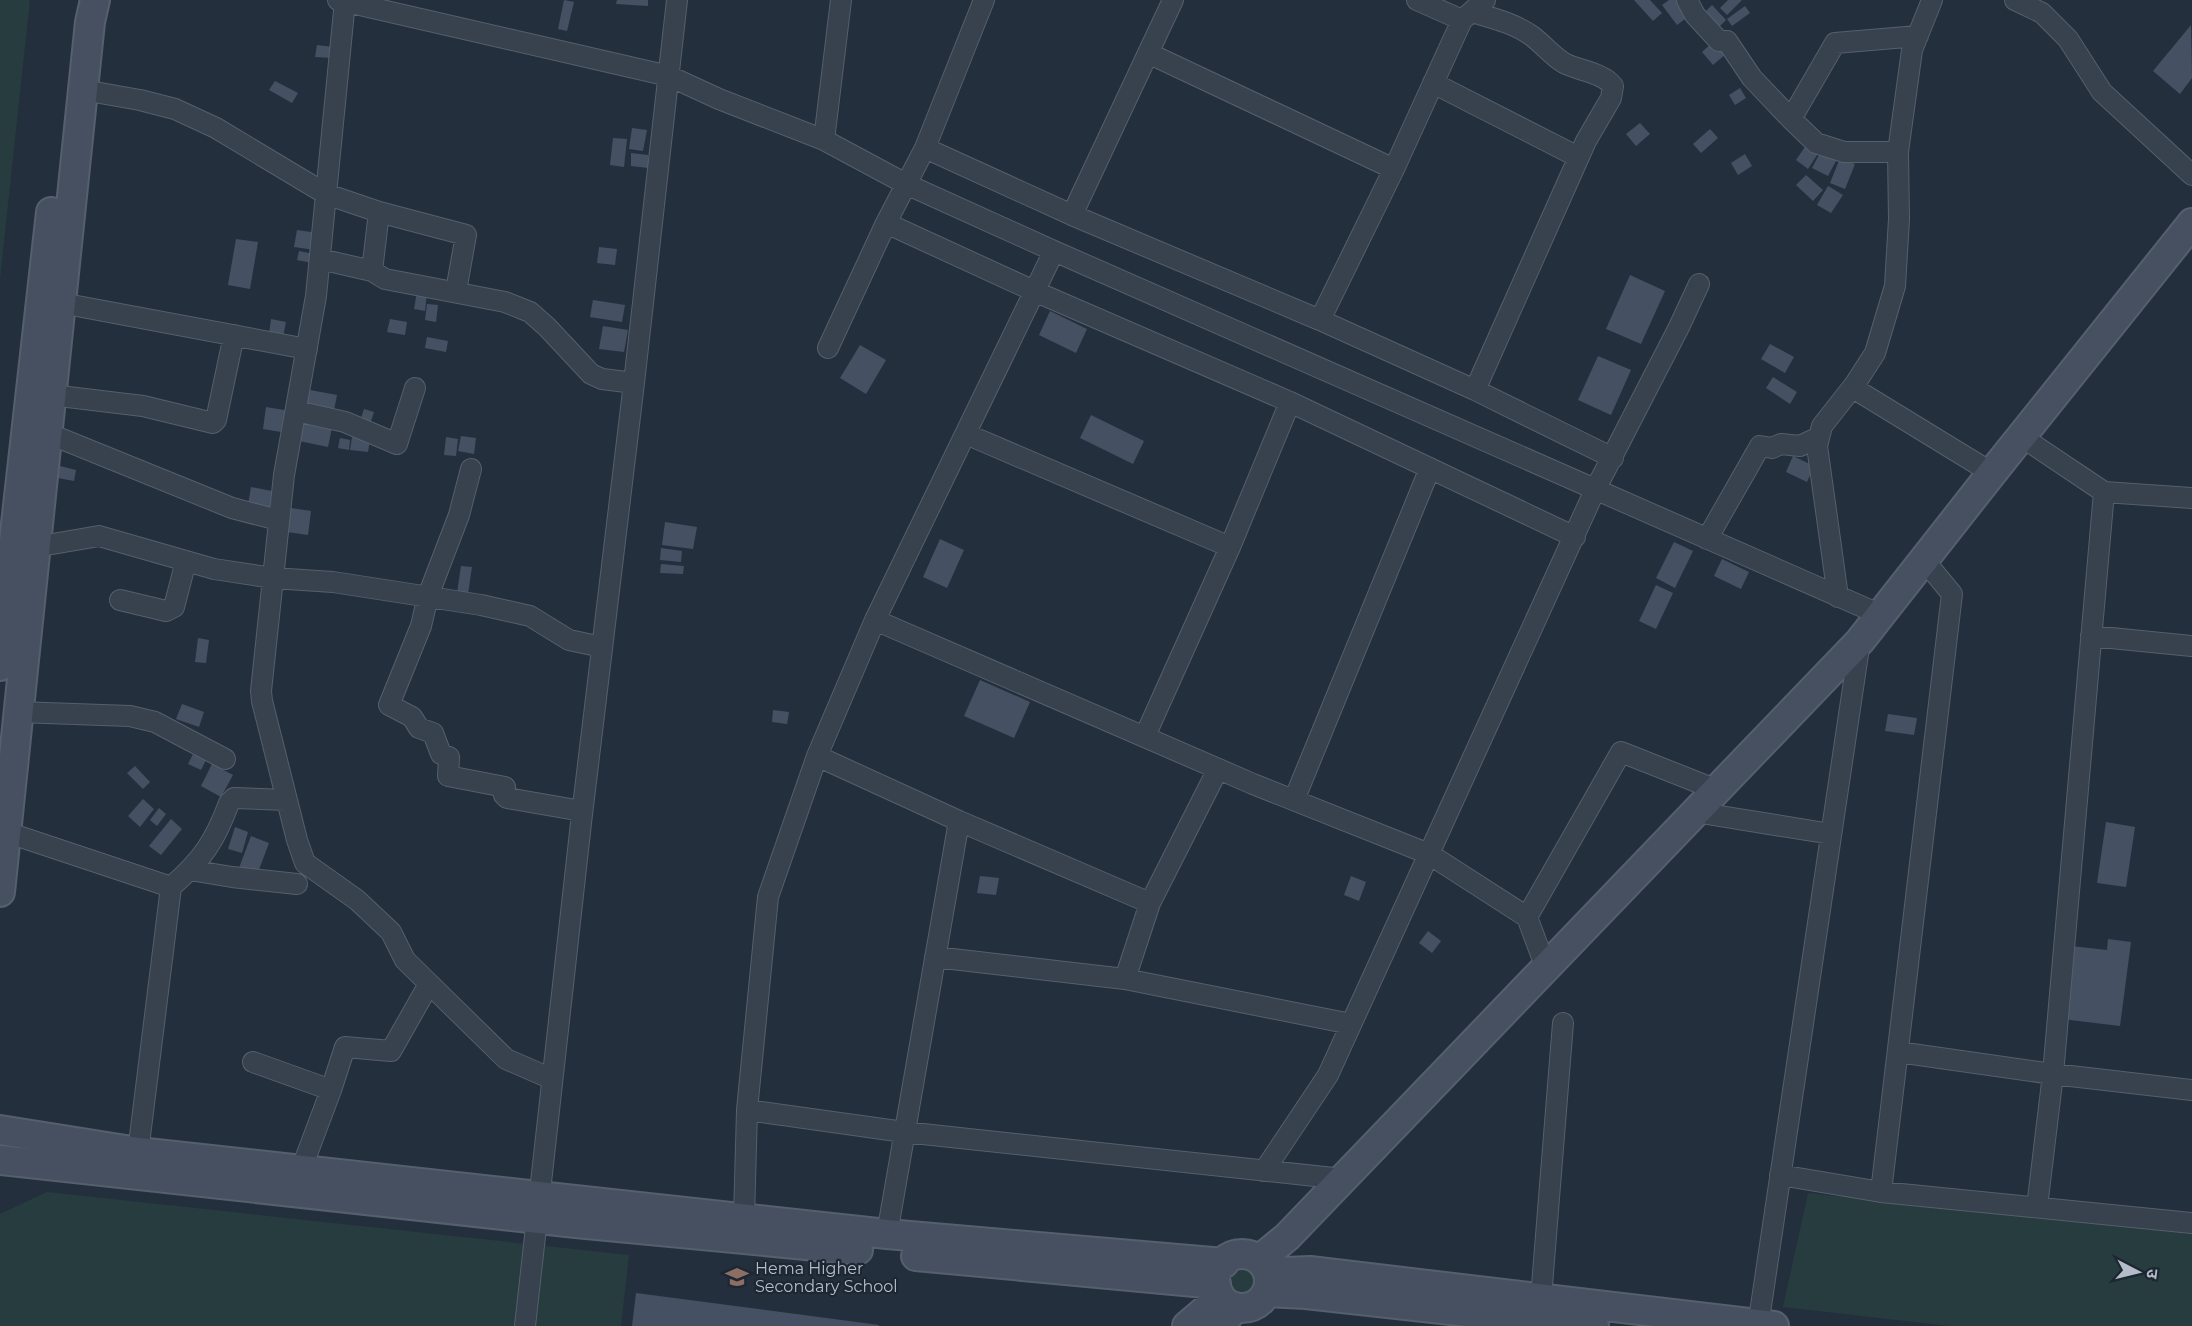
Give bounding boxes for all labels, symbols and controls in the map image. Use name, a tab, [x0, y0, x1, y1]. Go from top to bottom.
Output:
north arrow	[2108, 1242, 2168, 1302]
place label: Hema Higher Secondary School	[755, 1259, 898, 1296]
school or university icon: Hema Higher Secondary School	[724, 1264, 750, 1290]
text: उ	[2142, 1268, 2162, 1280]

